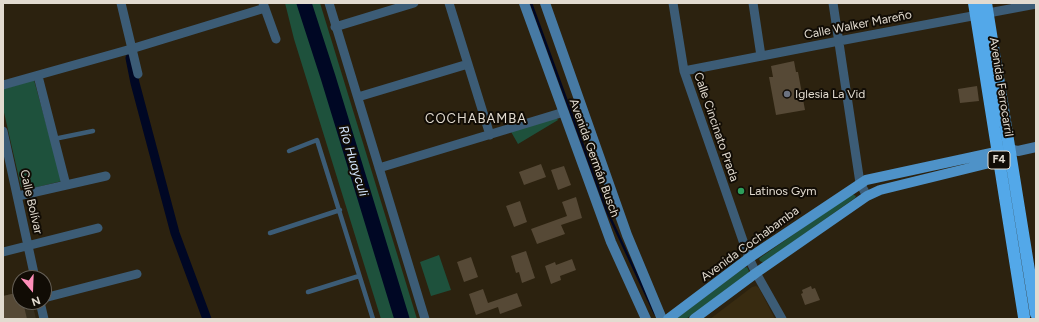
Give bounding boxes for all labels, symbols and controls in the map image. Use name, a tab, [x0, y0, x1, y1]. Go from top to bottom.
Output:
street label: Calle Walker Mareño	[803, 8, 913, 42]
street label: Avenida Ferrocarril	[986, 36, 1016, 138]
street label: Calle Cincinato Prada	[691, 71, 741, 183]
place label: Iglesia La Vid	[795, 87, 865, 101]
marker: Iglesia La Vid	[782, 89, 792, 99]
street label: Avenida Germán Busch	[566, 97, 622, 219]
district label: COCHABAMBA	[425, 111, 527, 127]
water label: Río Huayculi	[335, 124, 371, 198]
road number: F4	[988, 151, 1010, 169]
street label: Calle Bolívar	[17, 168, 45, 236]
place label: Latinos Gym	[749, 184, 817, 198]
marker: Latinos Gym	[736, 186, 746, 196]
street label: Avenida Cochabamba	[698, 204, 802, 284]
north arrow	[12, 270, 52, 310]
text: N	[30, 293, 42, 308]

